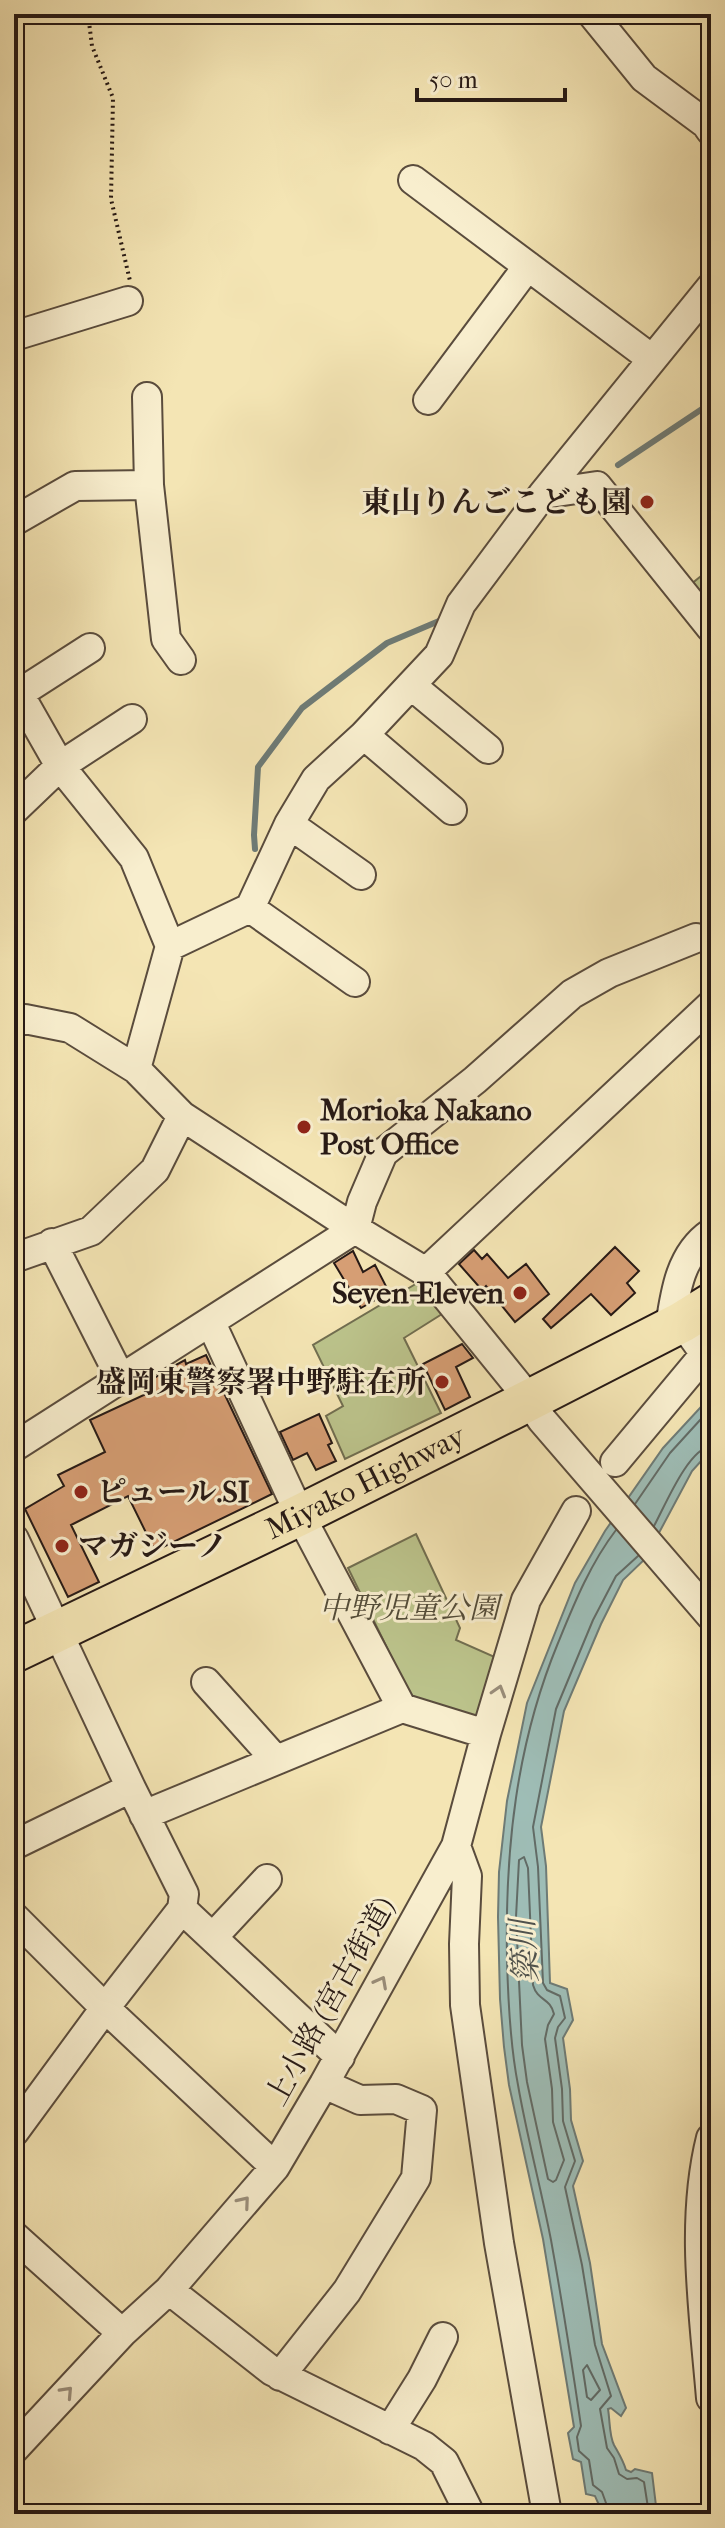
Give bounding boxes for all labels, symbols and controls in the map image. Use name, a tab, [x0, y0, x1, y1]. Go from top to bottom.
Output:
scale bar	[417, 52, 565, 102]
text: 50 m	[429, 66, 478, 94]
place label: 東山りんごこども園	[361, 485, 631, 520]
marker: 東山りんごこども園	[638, 493, 656, 511]
place label: Morioka Nakano Post Office	[320, 1093, 532, 1162]
marker: Morioka Nakano Post Office	[295, 1118, 313, 1136]
place label: Seven-Eleven	[332, 1276, 505, 1311]
marker: Seven-Eleven	[511, 1284, 529, 1302]
place label: 盛岡東警察署中野駐在所	[96, 1365, 426, 1400]
marker: 盛岡東警察署中野駐在所	[433, 1373, 451, 1391]
street label: Miyako Highway	[260, 1418, 472, 1547]
place label: ピュール.SI	[97, 1475, 250, 1510]
marker: ピュール.SI	[72, 1483, 90, 1501]
place label: マガジーノ	[78, 1529, 227, 1564]
marker: マガジーノ	[53, 1537, 71, 1555]
park label: 中野児童公園	[319, 1591, 504, 1626]
one-way arrow	[490, 1685, 506, 1698]
street label: 上小路 (宮古街道)	[259, 1891, 402, 2112]
water label: 簗川	[504, 1915, 545, 1984]
one-way arrow	[371, 1976, 387, 1990]
one-way arrow	[235, 2197, 249, 2212]
one-way arrow	[58, 2387, 73, 2401]

